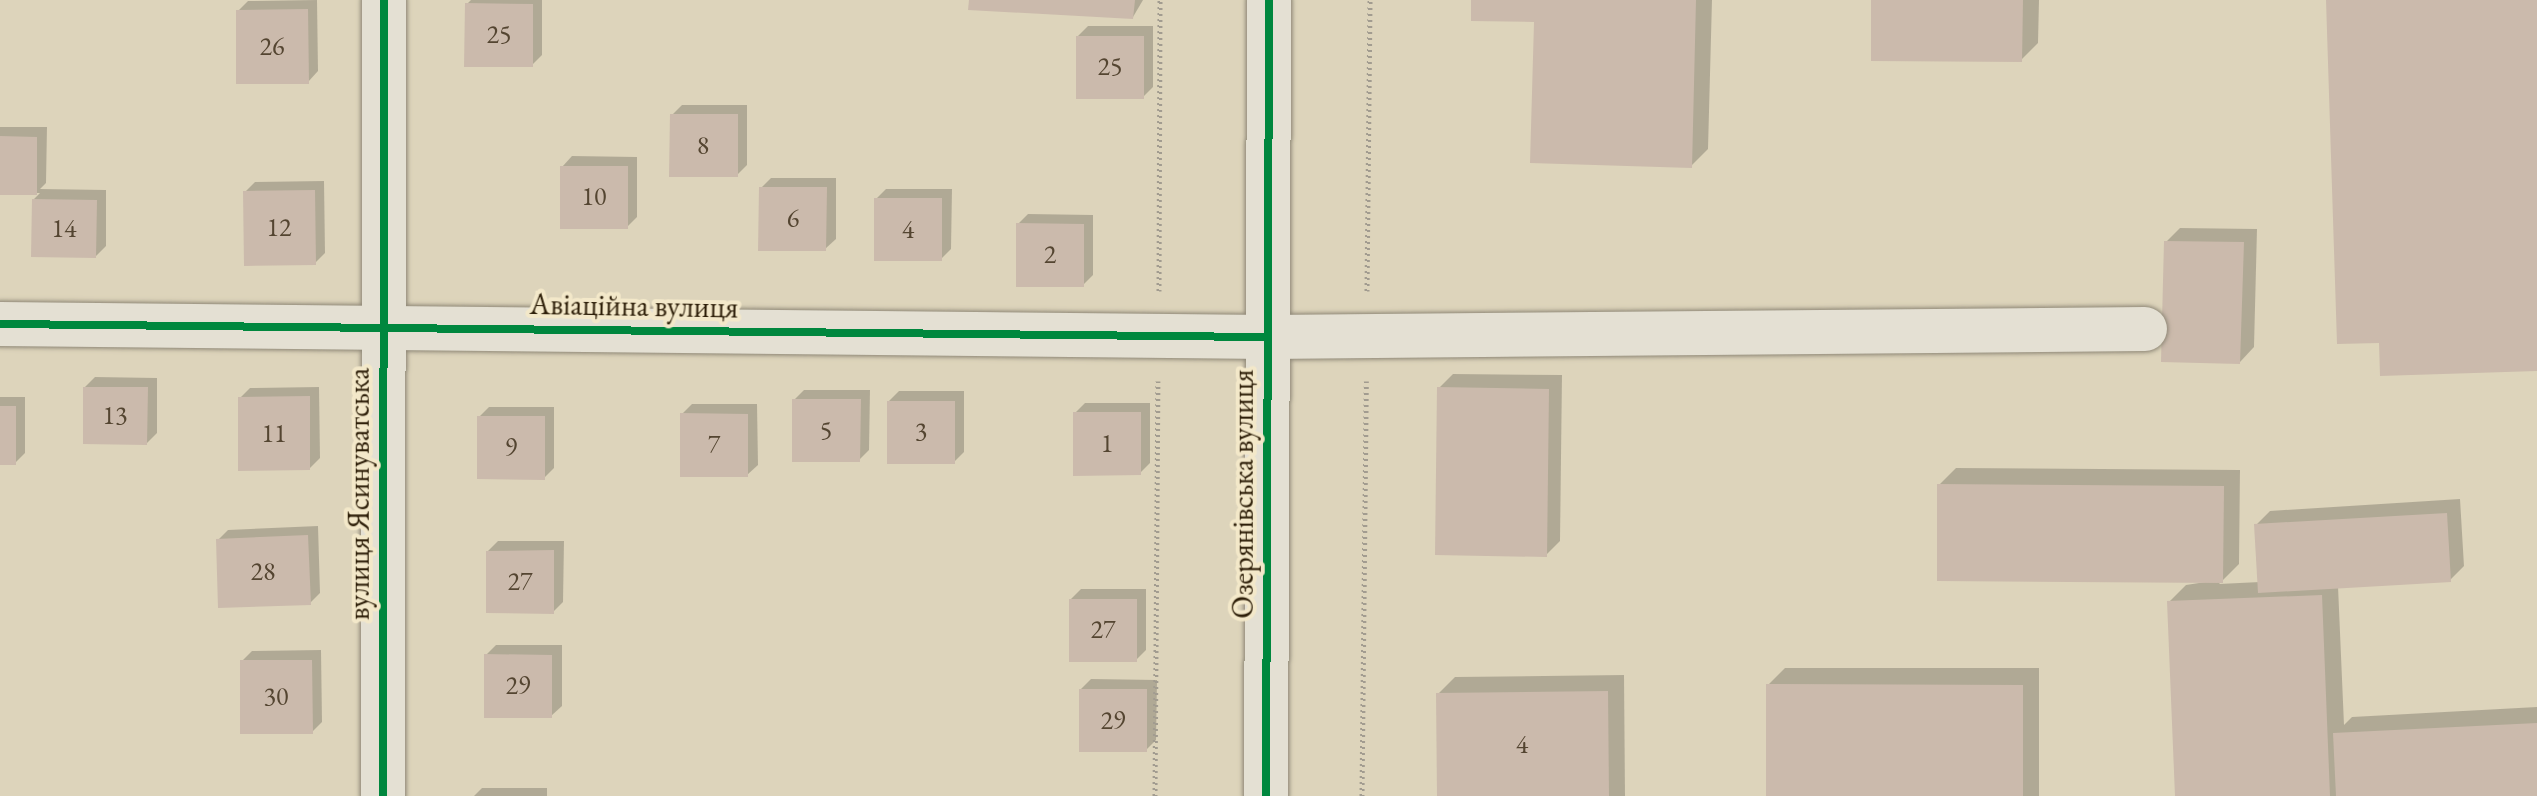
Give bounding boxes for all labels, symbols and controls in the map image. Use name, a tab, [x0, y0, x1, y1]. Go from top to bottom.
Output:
house number: 25	[487, 19, 511, 51]
house number: 26	[260, 31, 284, 63]
house number: 25	[1098, 51, 1122, 83]
house number: 8	[697, 130, 709, 162]
house number: 10	[582, 181, 606, 213]
house number: 6	[787, 203, 799, 235]
house number: 12	[267, 212, 291, 244]
house number: 14	[52, 213, 76, 245]
house number: 4	[902, 214, 914, 246]
house number: 2	[1044, 239, 1056, 271]
street label: Авіаційна вулиця	[529, 286, 739, 326]
street label: вулиця Ясинуватська	[341, 368, 377, 620]
street label: Озерянівська вулиця	[1225, 369, 1261, 619]
house number: 13	[103, 400, 127, 432]
house number: 5	[820, 415, 832, 447]
house number: 3	[915, 416, 927, 448]
house number: 11	[262, 418, 286, 450]
house number: 1	[1101, 428, 1113, 460]
house number: 7	[708, 429, 720, 461]
house number: 9	[505, 432, 517, 464]
house number: 28	[251, 556, 275, 588]
house number: 27	[508, 566, 532, 598]
house number: 27	[1091, 614, 1115, 646]
house number: 29	[506, 670, 530, 702]
house number: 30	[264, 681, 288, 713]
house number: 29	[1101, 705, 1125, 737]
house number: 4	[1516, 729, 1528, 761]

